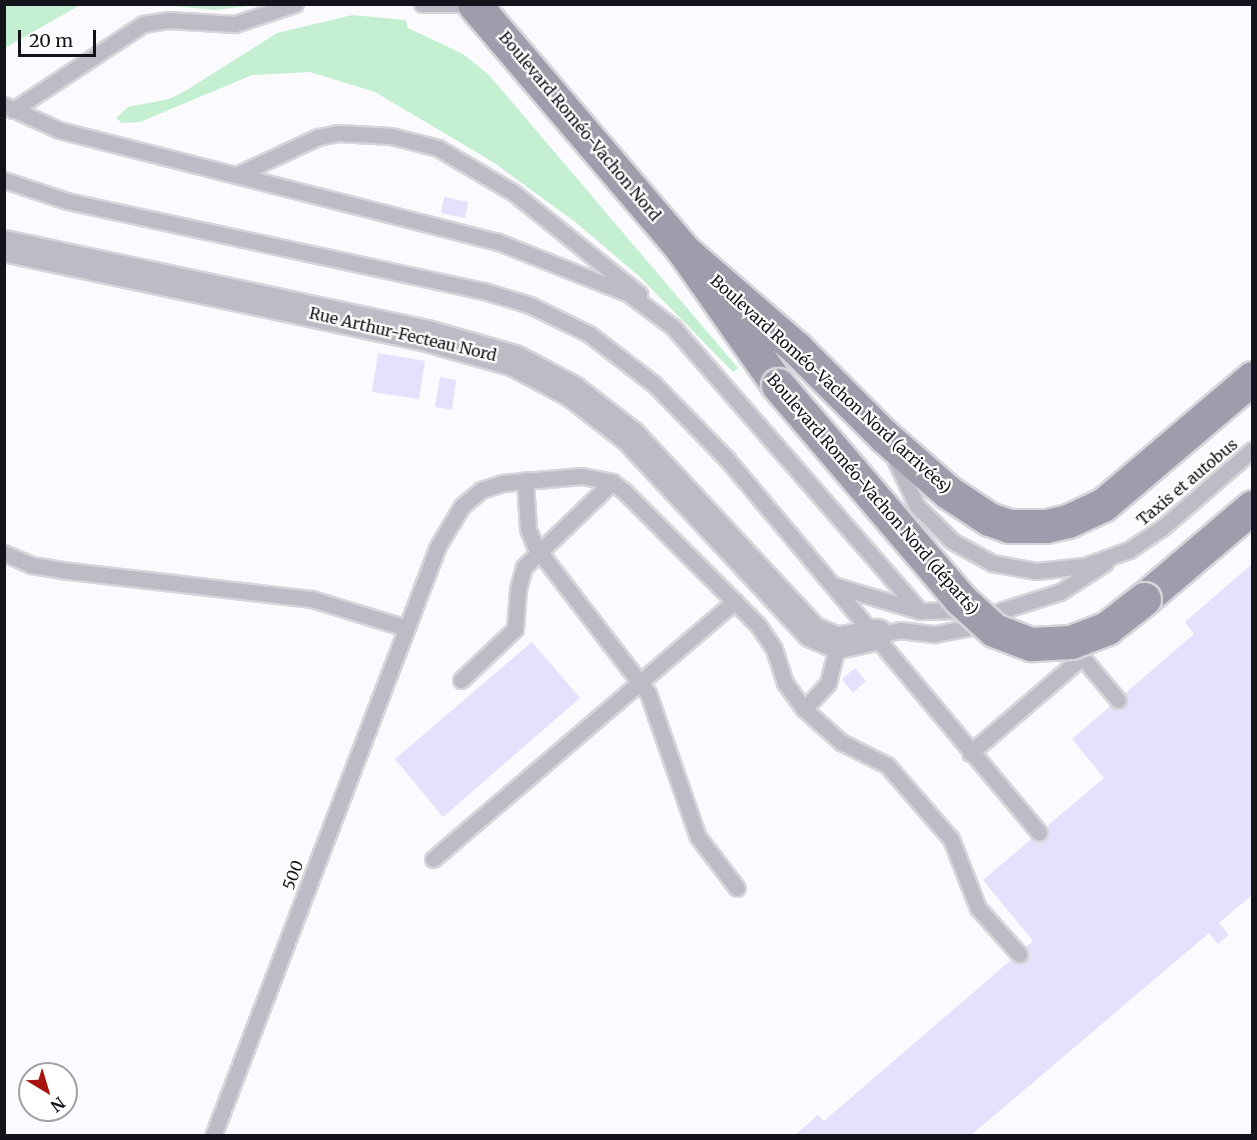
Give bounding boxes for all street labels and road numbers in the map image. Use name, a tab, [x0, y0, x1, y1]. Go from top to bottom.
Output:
street label: Boulevard Roméo-Vachon Nord	[495, 27, 665, 225]
street label: Boulevard Roméo-Vachon Nord (arrivées)	[707, 271, 955, 497]
street label: Rue Arthur-Fecteau Nord	[307, 303, 499, 365]
street label: Boulevard Roméo-Vachon Nord (départs)	[763, 370, 983, 618]
street label: Taxis et autobus	[1133, 434, 1241, 530]
street label: 500	[279, 858, 307, 892]

